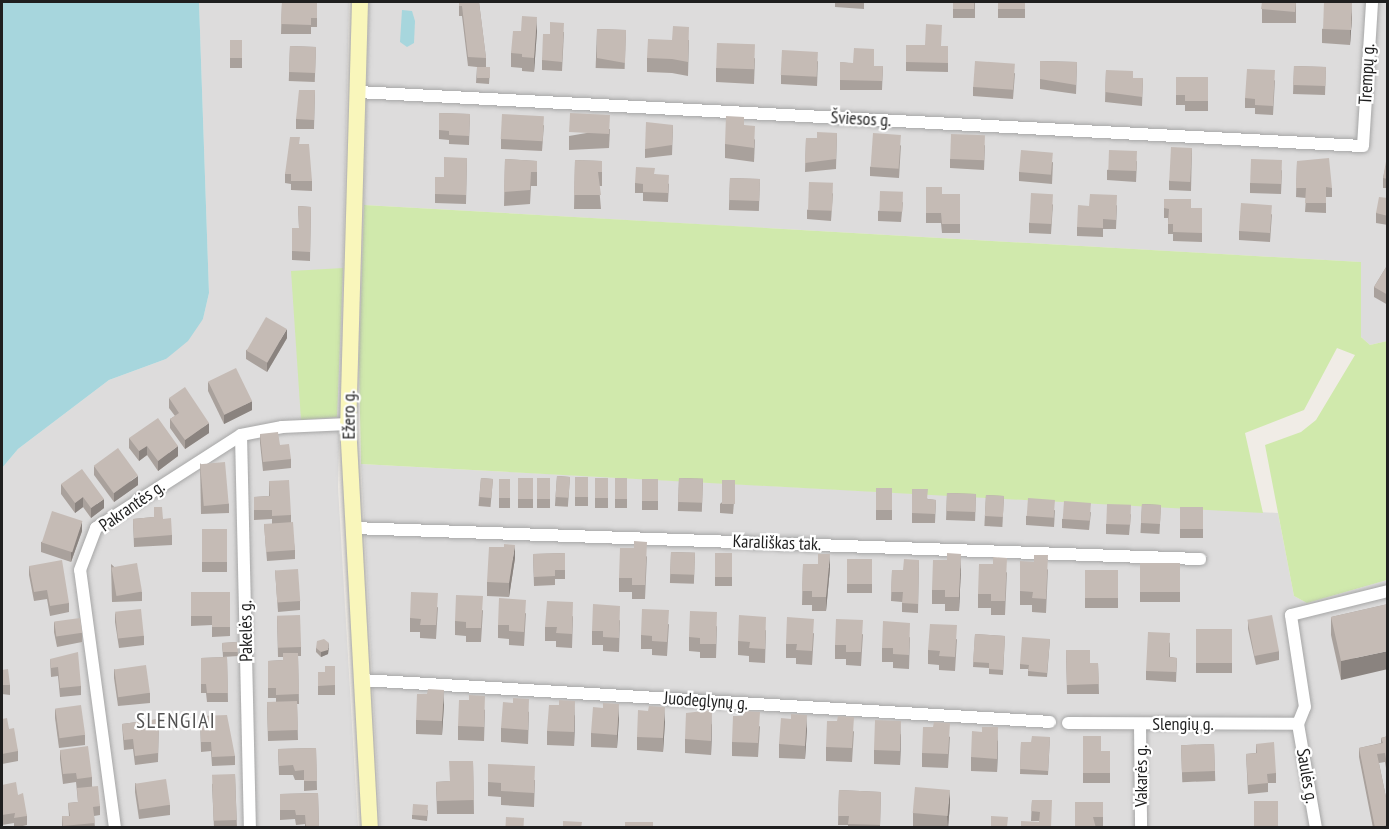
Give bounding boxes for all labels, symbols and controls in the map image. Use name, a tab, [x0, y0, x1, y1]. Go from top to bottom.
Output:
street label: Trempų g.	[1355, 43, 1379, 105]
street label: Šviesos g.	[830, 107, 892, 131]
street label: Ežero g.	[338, 391, 360, 439]
street label: Pakrantės g.	[95, 476, 169, 536]
street label: Karališkas tak.	[732, 531, 822, 555]
street label: Pakelės g.	[235, 600, 257, 662]
street label: Juodeglynų g.	[663, 687, 749, 715]
district label: SLENGIAI	[136, 708, 216, 734]
street label: Slengių g.	[1152, 713, 1214, 735]
street label: Vakarės g.	[1130, 745, 1152, 807]
street label: Saulės g.	[1292, 747, 1322, 805]

